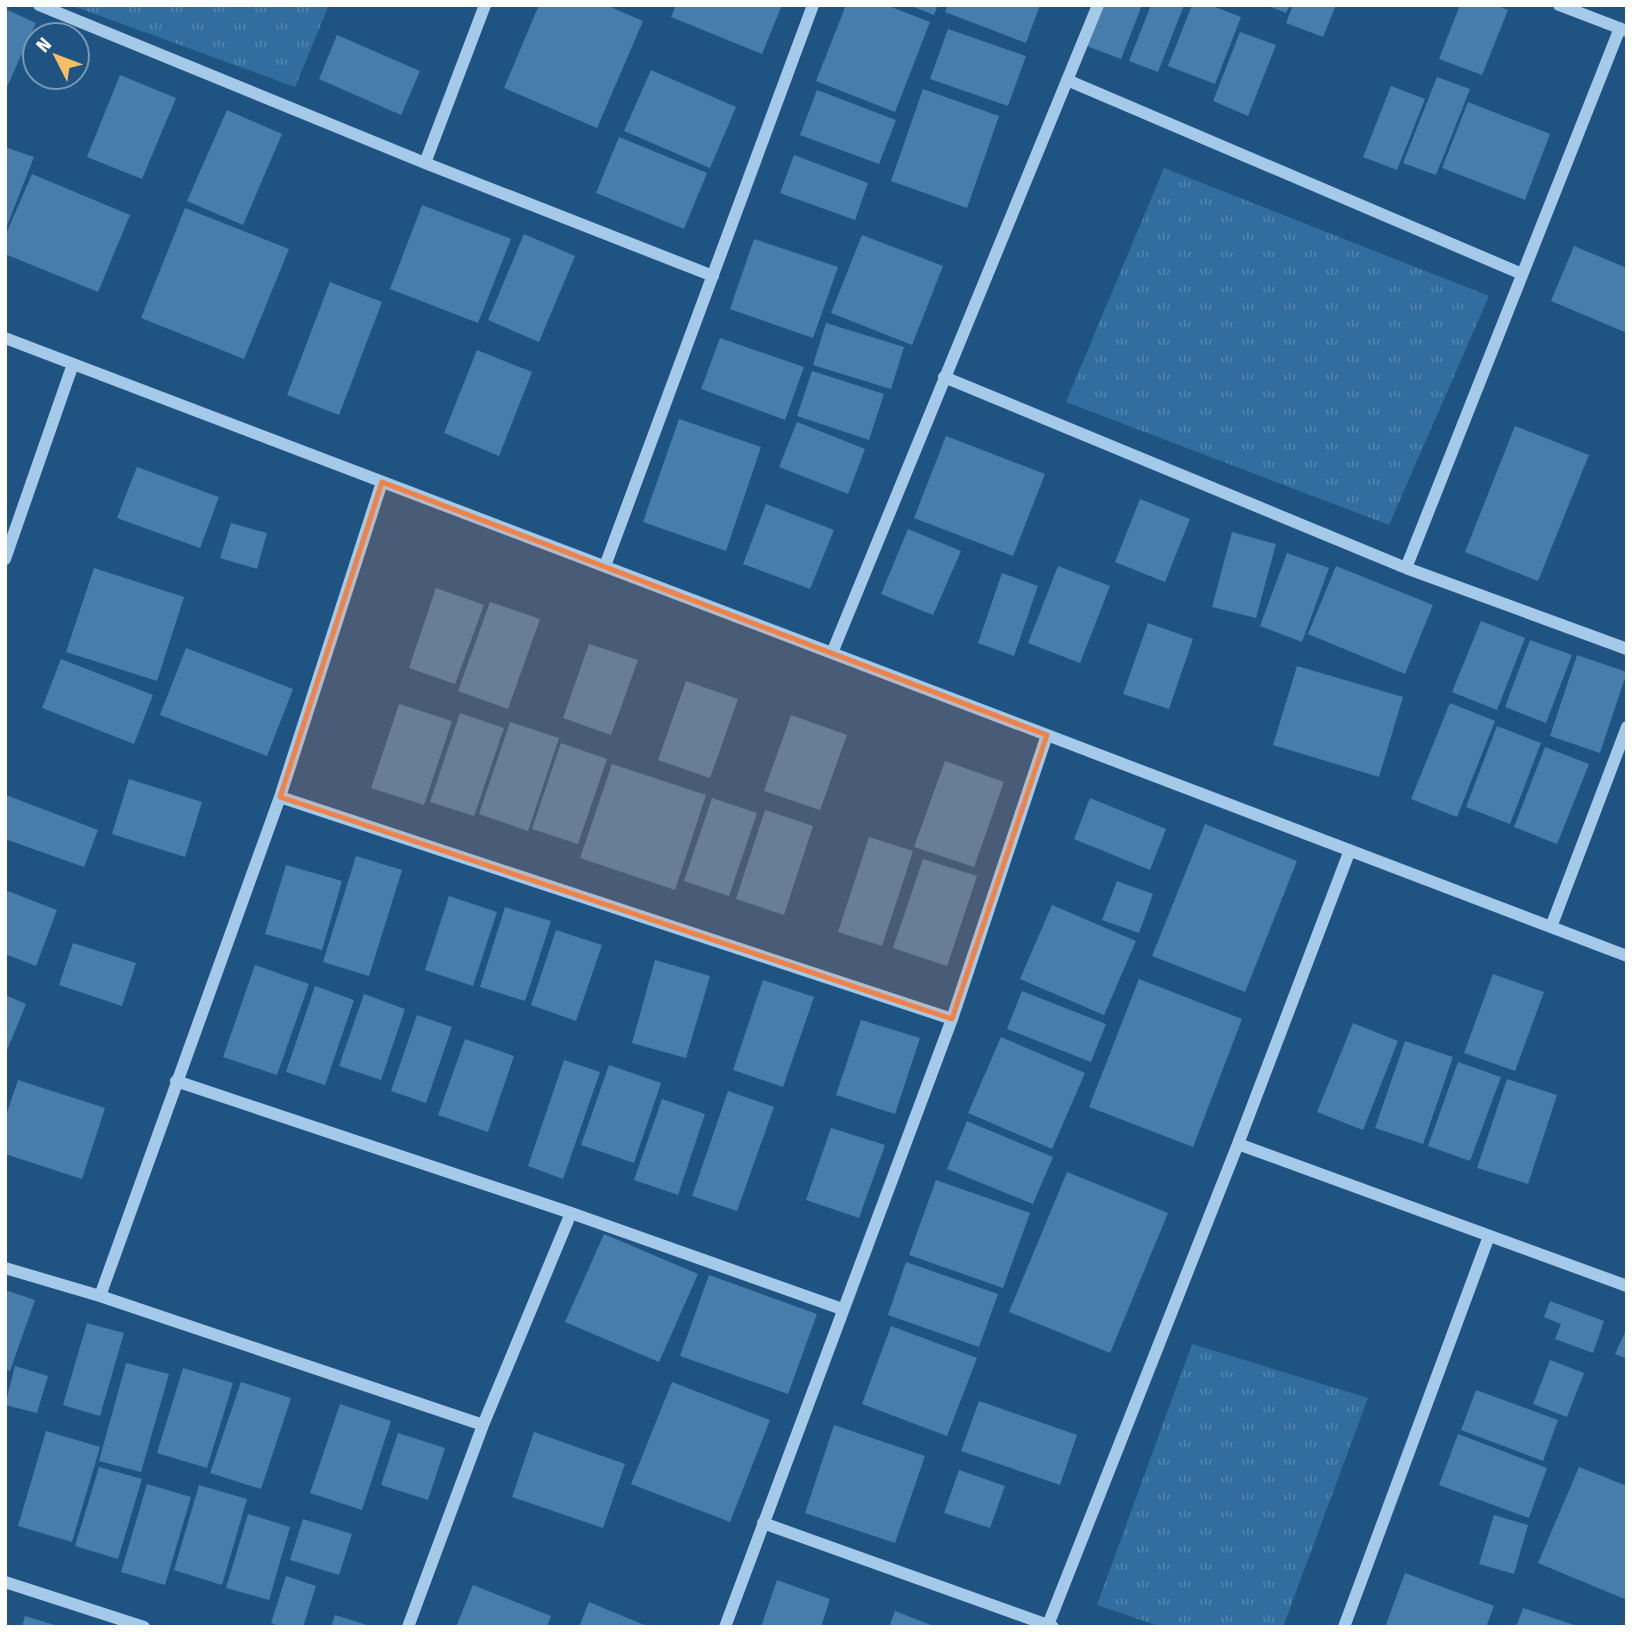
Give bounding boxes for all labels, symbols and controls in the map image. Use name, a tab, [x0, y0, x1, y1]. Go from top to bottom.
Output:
north arrow	[21, 21, 91, 91]
text: N	[31, 33, 56, 57]

